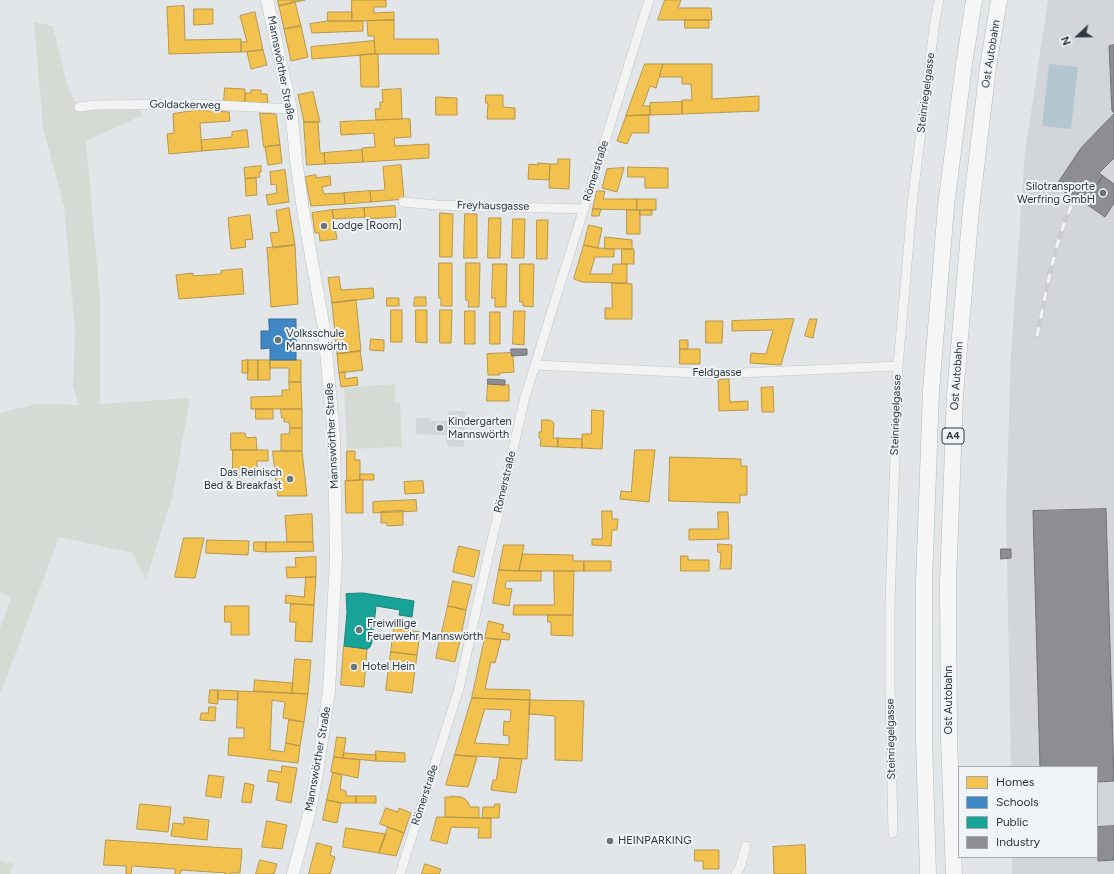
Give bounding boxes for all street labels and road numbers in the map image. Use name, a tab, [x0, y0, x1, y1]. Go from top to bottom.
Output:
street label: Mannswörther Straße	[264, 15, 298, 121]
street label: Ost Autobahn	[979, 19, 1003, 89]
street label: Steinriegelgasse	[915, 52, 937, 134]
street label: Goldackerweg	[149, 98, 221, 112]
street label: Römerstraße	[580, 139, 612, 203]
street label: Freyhausgasse	[457, 199, 529, 213]
street label: Ost Autobahn	[948, 341, 966, 411]
street label: Feldgasse	[692, 366, 742, 380]
street label: Steinriegelgasse	[888, 374, 904, 456]
street label: Mannswörther Straße	[323, 383, 341, 489]
road number: A4	[942, 428, 964, 444]
street label: Römerstraße	[491, 450, 519, 514]
street label: Ost Autobahn	[942, 666, 956, 734]
street label: Steinriegelgasse	[884, 698, 898, 780]
street label: Mannswörther Straße	[302, 706, 334, 812]
street label: Römerstraße	[409, 763, 441, 827]

